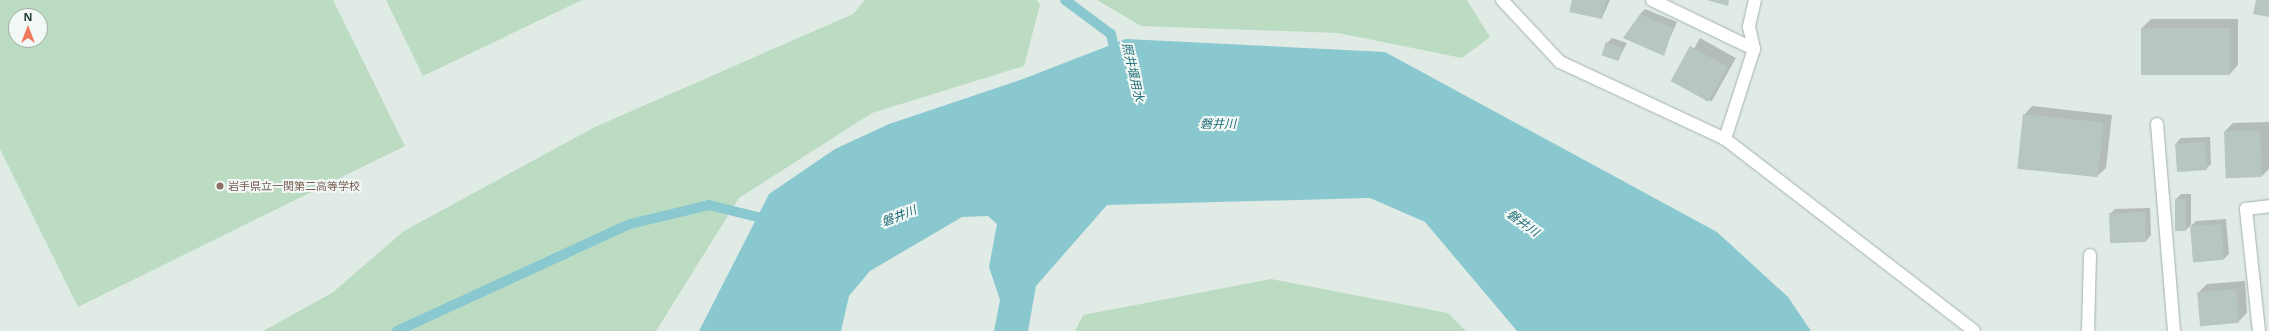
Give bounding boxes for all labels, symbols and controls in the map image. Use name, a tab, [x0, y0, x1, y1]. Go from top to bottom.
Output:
north arrow	[8, 8, 48, 48]
text: N	[24, 9, 32, 24]
water label: 照井堰用水	[1119, 41, 1147, 103]
water label: 磐井川	[1200, 117, 1236, 131]
place label: 岩手県立一関第二高等学校	[228, 179, 360, 193]
marker: 岩手県立一関第二高等学校	[215, 181, 225, 191]
water label: 磐井川	[880, 203, 918, 229]
water label: 磐井川	[1504, 207, 1542, 239]

